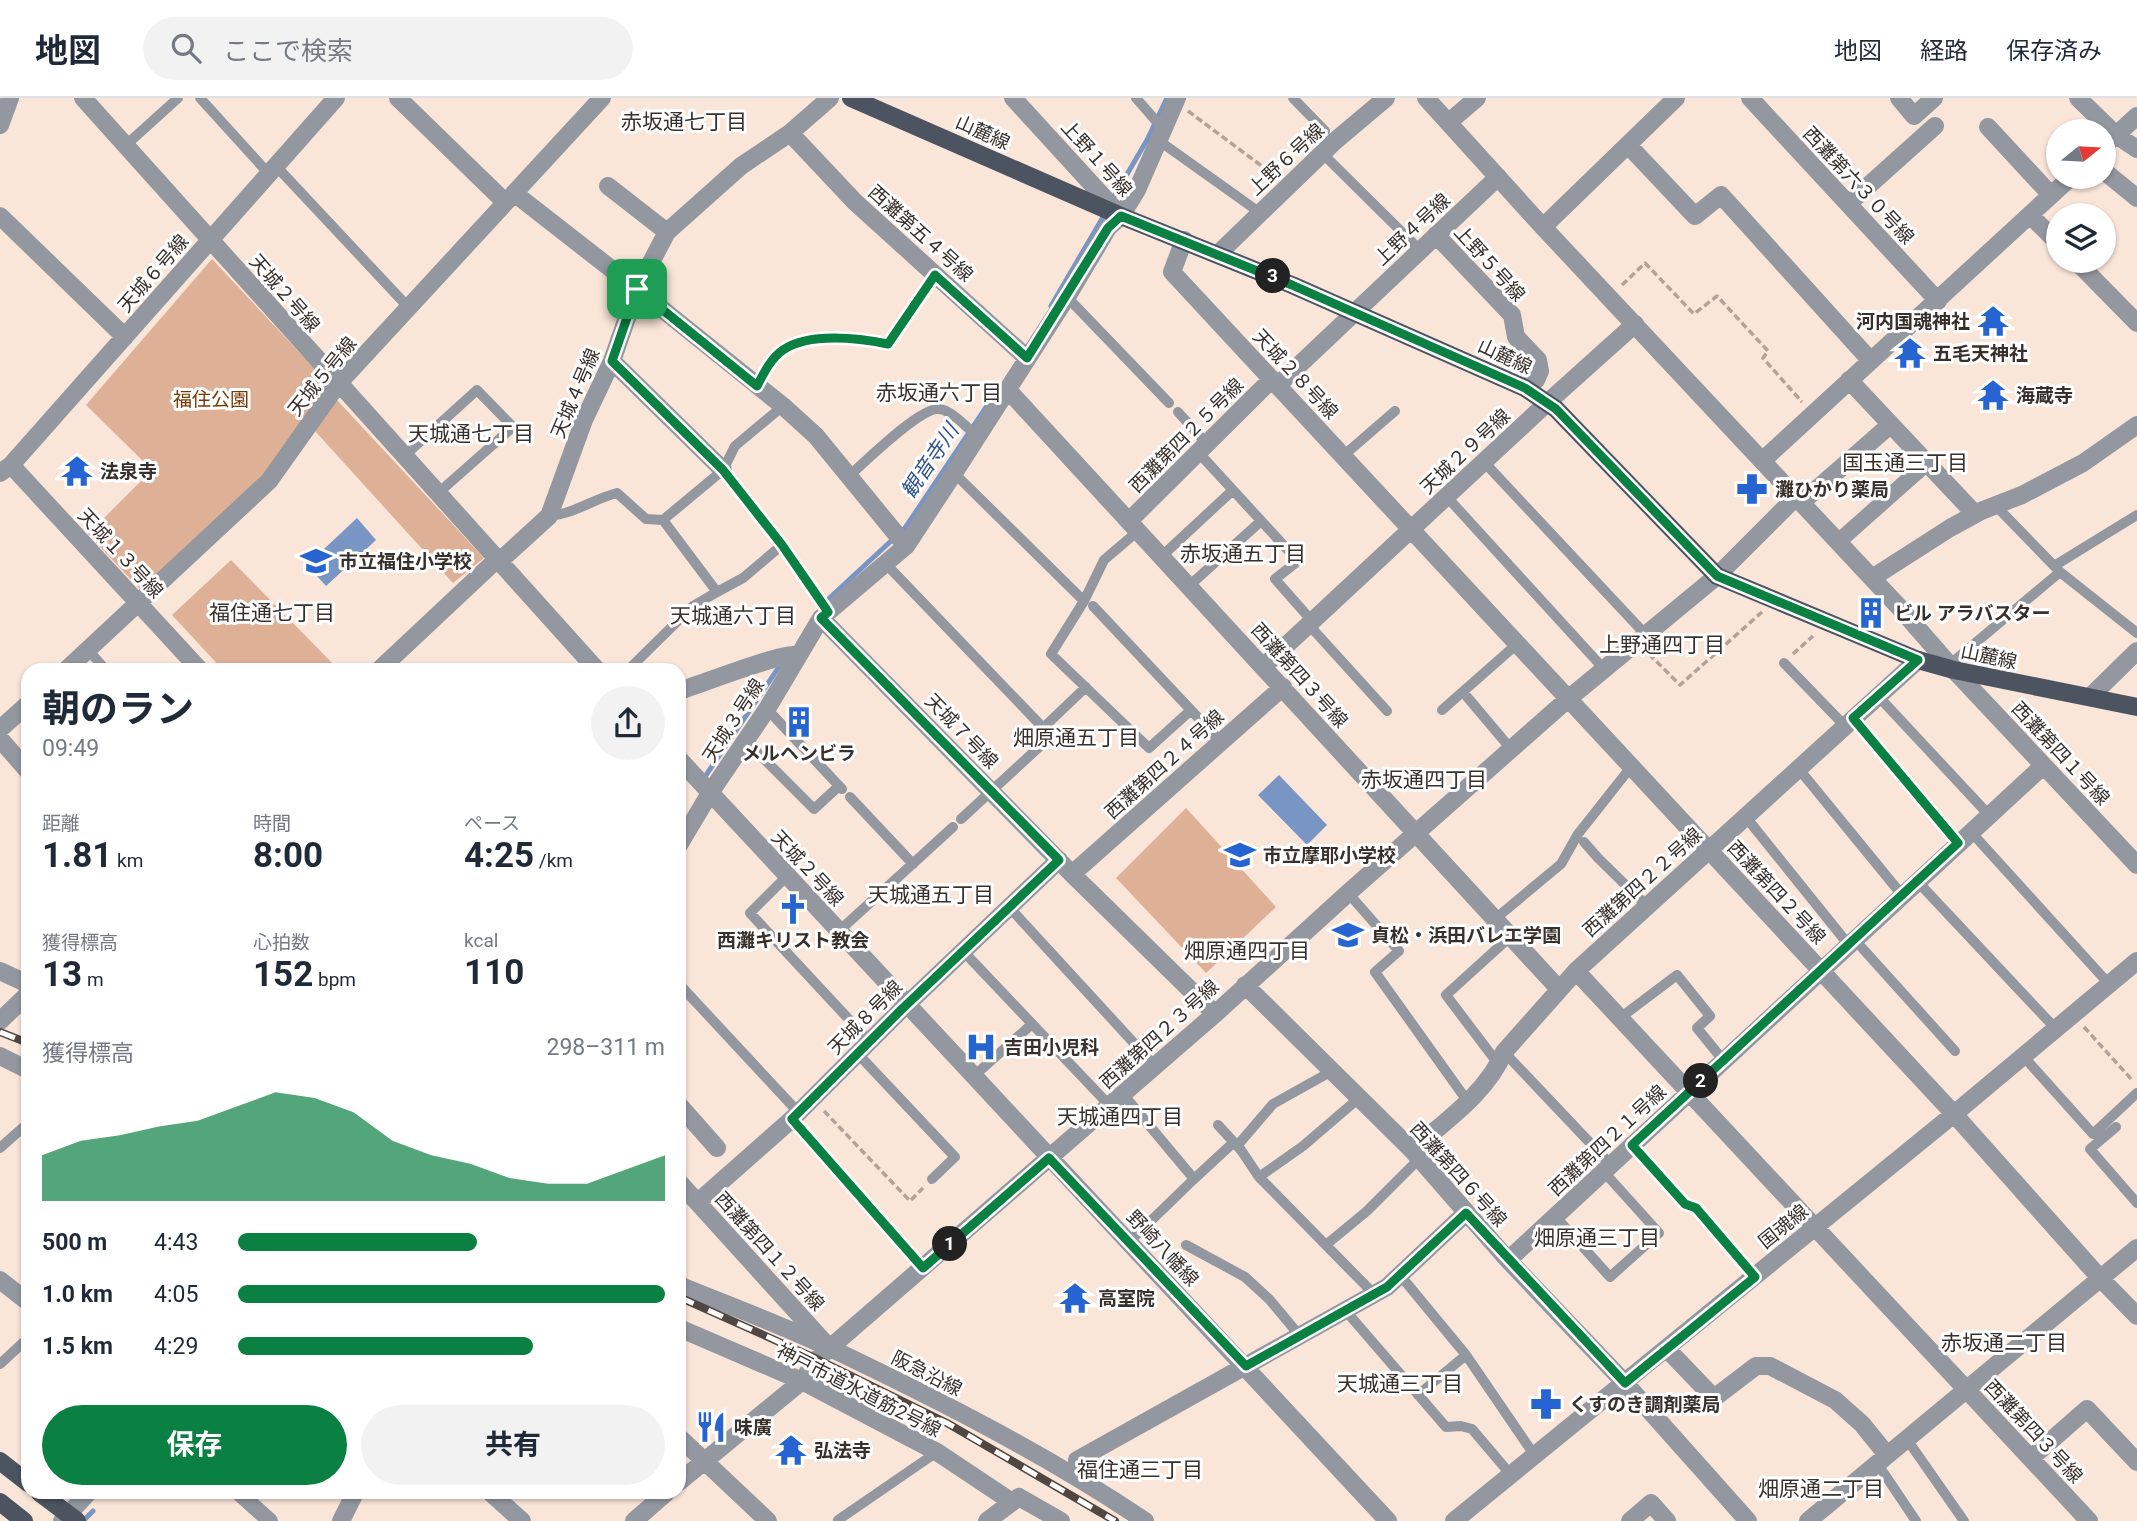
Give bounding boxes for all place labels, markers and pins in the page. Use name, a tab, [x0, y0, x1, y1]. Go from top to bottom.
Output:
pin: 3	[1256, 258, 1290, 294]
pin	[607, 259, 667, 319]
temple icon: 河内国魂神社	[1976, 304, 2010, 338]
place label: 河内国魂神社	[1856, 310, 1970, 333]
temple icon: 五毛天神社	[1893, 336, 1927, 370]
place label: 五毛天神社	[1933, 342, 2028, 365]
temple icon: 海蔵寺	[1976, 378, 2010, 412]
place label: 海蔵寺	[2016, 384, 2073, 407]
temple icon: 法泉寺	[60, 454, 94, 488]
place label: 法泉寺	[100, 460, 157, 483]
pharmacy icon: 灘ひかり薬局	[1735, 472, 1769, 506]
place label: 灘ひかり薬局	[1775, 478, 1889, 501]
school or university icon: 市立福住小学校	[299, 544, 333, 578]
place label: 市立福住小学校	[339, 550, 472, 573]
building icon: ビル アラバスター	[1854, 596, 1888, 630]
place label: ビル アラバスター	[1894, 602, 2051, 625]
building icon: メルヘンビラ	[782, 705, 816, 739]
place label: メルヘンビラ	[742, 742, 856, 765]
school or university icon: 市立摩耶小学校	[1223, 838, 1257, 872]
place label: 市立摩耶小学校	[1263, 844, 1396, 867]
church icon: 西灘キリスト教会	[776, 892, 810, 926]
school or university icon: 貞松・浜田バレエ学園	[1331, 918, 1365, 952]
place label: 貞松・浜田バレエ学園	[1371, 924, 1561, 947]
place label: 西灘キリスト教会	[717, 929, 869, 952]
hospital icon: 吉田小児科	[964, 1030, 998, 1064]
place label: 吉田小児科	[1004, 1036, 1099, 1059]
pin: 2	[1684, 1063, 1718, 1098]
pin: 1	[932, 1226, 968, 1262]
temple icon: 高室院	[1058, 1281, 1092, 1315]
place label: 高室院	[1098, 1287, 1155, 1310]
pharmacy icon: くすのき調剤薬局	[1529, 1387, 1563, 1421]
place label: くすのき調剤薬局	[1569, 1393, 1720, 1416]
restaurant icon: 味廣	[694, 1410, 728, 1444]
place label: 味廣	[734, 1416, 772, 1439]
temple icon: 弘法寺	[774, 1433, 808, 1467]
place label: 弘法寺	[814, 1439, 871, 1462]

